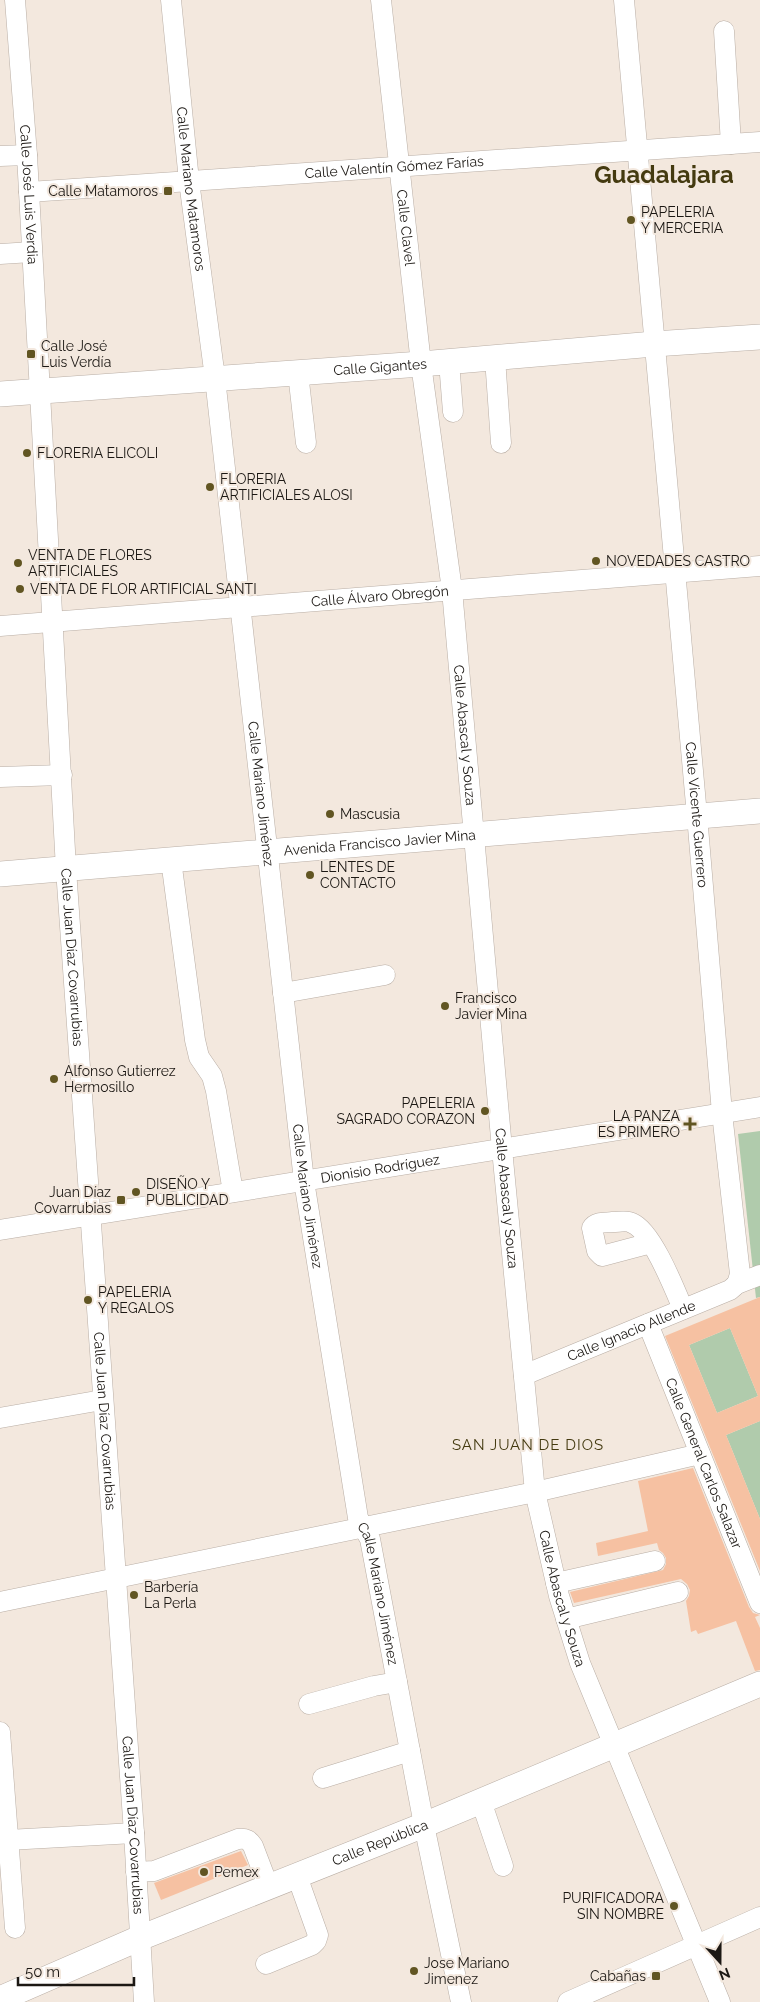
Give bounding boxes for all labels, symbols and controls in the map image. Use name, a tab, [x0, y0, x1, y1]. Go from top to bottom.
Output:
street label: Calle Mariano Matamoros	[174, 106, 209, 272]
street label: Calle José Luis Verdia	[17, 124, 41, 265]
street label: Calle Valentín Gómez Farías	[304, 153, 484, 181]
district label: Guadalajara	[594, 160, 734, 189]
place label: Calle Matamoros	[48, 183, 158, 199]
marker: Calle Matamoros	[162, 185, 174, 197]
street label: Calle Clavel	[394, 189, 418, 267]
place label: PAPELERIA Y MERCERIA	[641, 204, 724, 236]
marker: PAPELERIA Y MERCERIA	[625, 214, 637, 226]
place label: Calle José Luis Verdía	[41, 338, 111, 370]
marker: Calle José Luis Verdía	[25, 348, 37, 360]
street label: Calle Gigantes	[333, 356, 428, 378]
place label: FLORERIA ELICOLI	[37, 445, 158, 461]
marker: FLORERIA ELICOLI	[21, 447, 33, 459]
place label: FLORERIA ARTIFICIALES ALOSI	[220, 471, 353, 503]
marker: FLORERIA ARTIFICIALES ALOSI	[204, 481, 216, 493]
place label: VENTA DE FLORES ARTIFICIALES	[28, 547, 152, 579]
place label: NOVEDADES CASTRO	[606, 553, 750, 569]
marker: NOVEDADES CASTRO	[590, 555, 602, 567]
marker: VENTA DE FLORES ARTIFICIALES	[12, 557, 24, 569]
place label: VENTA DE FLOR ARTIFICIAL SANTI	[30, 581, 257, 597]
marker: VENTA DE FLOR ARTIFICIAL SANTI	[14, 583, 26, 595]
street label: Calle Álvaro Obregón	[310, 583, 449, 609]
street label: Calle Abascal y Souza	[451, 664, 479, 806]
street label: Calle Mariano Jiménez	[245, 720, 277, 867]
street label: Calle Vicente Guerrero	[682, 741, 711, 888]
place label: Mascusia	[340, 806, 400, 822]
marker: Mascusia	[324, 808, 336, 820]
street label: Avenida Francisco Javier Mina	[283, 827, 476, 858]
place label: LENTES DE CONTACTO	[320, 859, 396, 891]
street label: Calle Juan Díaz Covarrubias	[58, 868, 87, 1047]
marker: LENTES DE CONTACTO	[304, 869, 316, 881]
place label: Francisco Javier Mina	[455, 990, 527, 1022]
marker: Francisco Javier Mina	[439, 1000, 451, 1012]
place label: Alfonso Gutierrez Hermosillo	[64, 1063, 176, 1095]
marker: Alfonso Gutierrez Hermosillo	[48, 1073, 60, 1085]
place label: PAPELERIA SAGRADO CORAZON	[336, 1095, 476, 1127]
marker: PAPELERIA SAGRADO CORAZON	[479, 1105, 491, 1117]
place label: LA PANZA ES PRIMERO	[598, 1108, 681, 1140]
marker: LA PANZA ES PRIMERO	[684, 1118, 696, 1130]
street label: Calle Mariano Jiménez	[290, 1123, 326, 1270]
street label: Calle Abascal y Souza	[492, 1127, 521, 1269]
street label: Dionisio Rodríguez	[319, 1151, 441, 1186]
place label: DISEÑO Y PUBLICIDAD	[146, 1175, 228, 1208]
place label: Juan Díaz Covarrubias	[34, 1184, 111, 1216]
marker: DISEÑO Y PUBLICIDAD	[130, 1186, 142, 1198]
marker: Juan Díaz Covarrubias	[115, 1194, 127, 1206]
place label: PAPELERIA Y REGALOS	[98, 1284, 174, 1316]
marker: PAPELERIA Y REGALOS	[82, 1294, 94, 1306]
street label: Calle Ignacio Allende	[565, 1297, 698, 1364]
street label: Calle Juan Díaz Covarrubias	[91, 1331, 119, 1511]
street label: Calle General Carlos Salazar	[662, 1376, 745, 1551]
district label: SAN JUAN DE DIOS	[452, 1436, 604, 1454]
street label: Calle Mariano Jiménez	[354, 1519, 402, 1666]
street label: Calle Abascal y Souza	[536, 1528, 589, 1669]
place label: Barbería La Perla	[144, 1579, 198, 1611]
marker: Barbería La Perla	[128, 1589, 140, 1601]
street label: Calle Juan Díaz Covarrubias	[119, 1735, 147, 1915]
street label: Calle República	[330, 1816, 430, 1869]
place label: Pemex	[214, 1864, 259, 1880]
marker: Pemex	[198, 1866, 210, 1878]
place label: PURIFICADORA SIN NOMBRE	[562, 1890, 665, 1922]
marker: PURIFICADORA SIN NOMBRE	[668, 1900, 680, 1912]
north arrow	[695, 1937, 745, 1987]
scale bar	[18, 1954, 134, 1986]
place label: Jose Mariano Jimenez	[424, 1955, 509, 1987]
text: 50 m	[25, 1963, 60, 1981]
marker: Jose Mariano Jimenez	[408, 1965, 420, 1977]
text: N	[717, 1965, 733, 1984]
place label: Cabañas	[590, 1968, 646, 1984]
marker: Cabañas	[650, 1970, 662, 1982]

